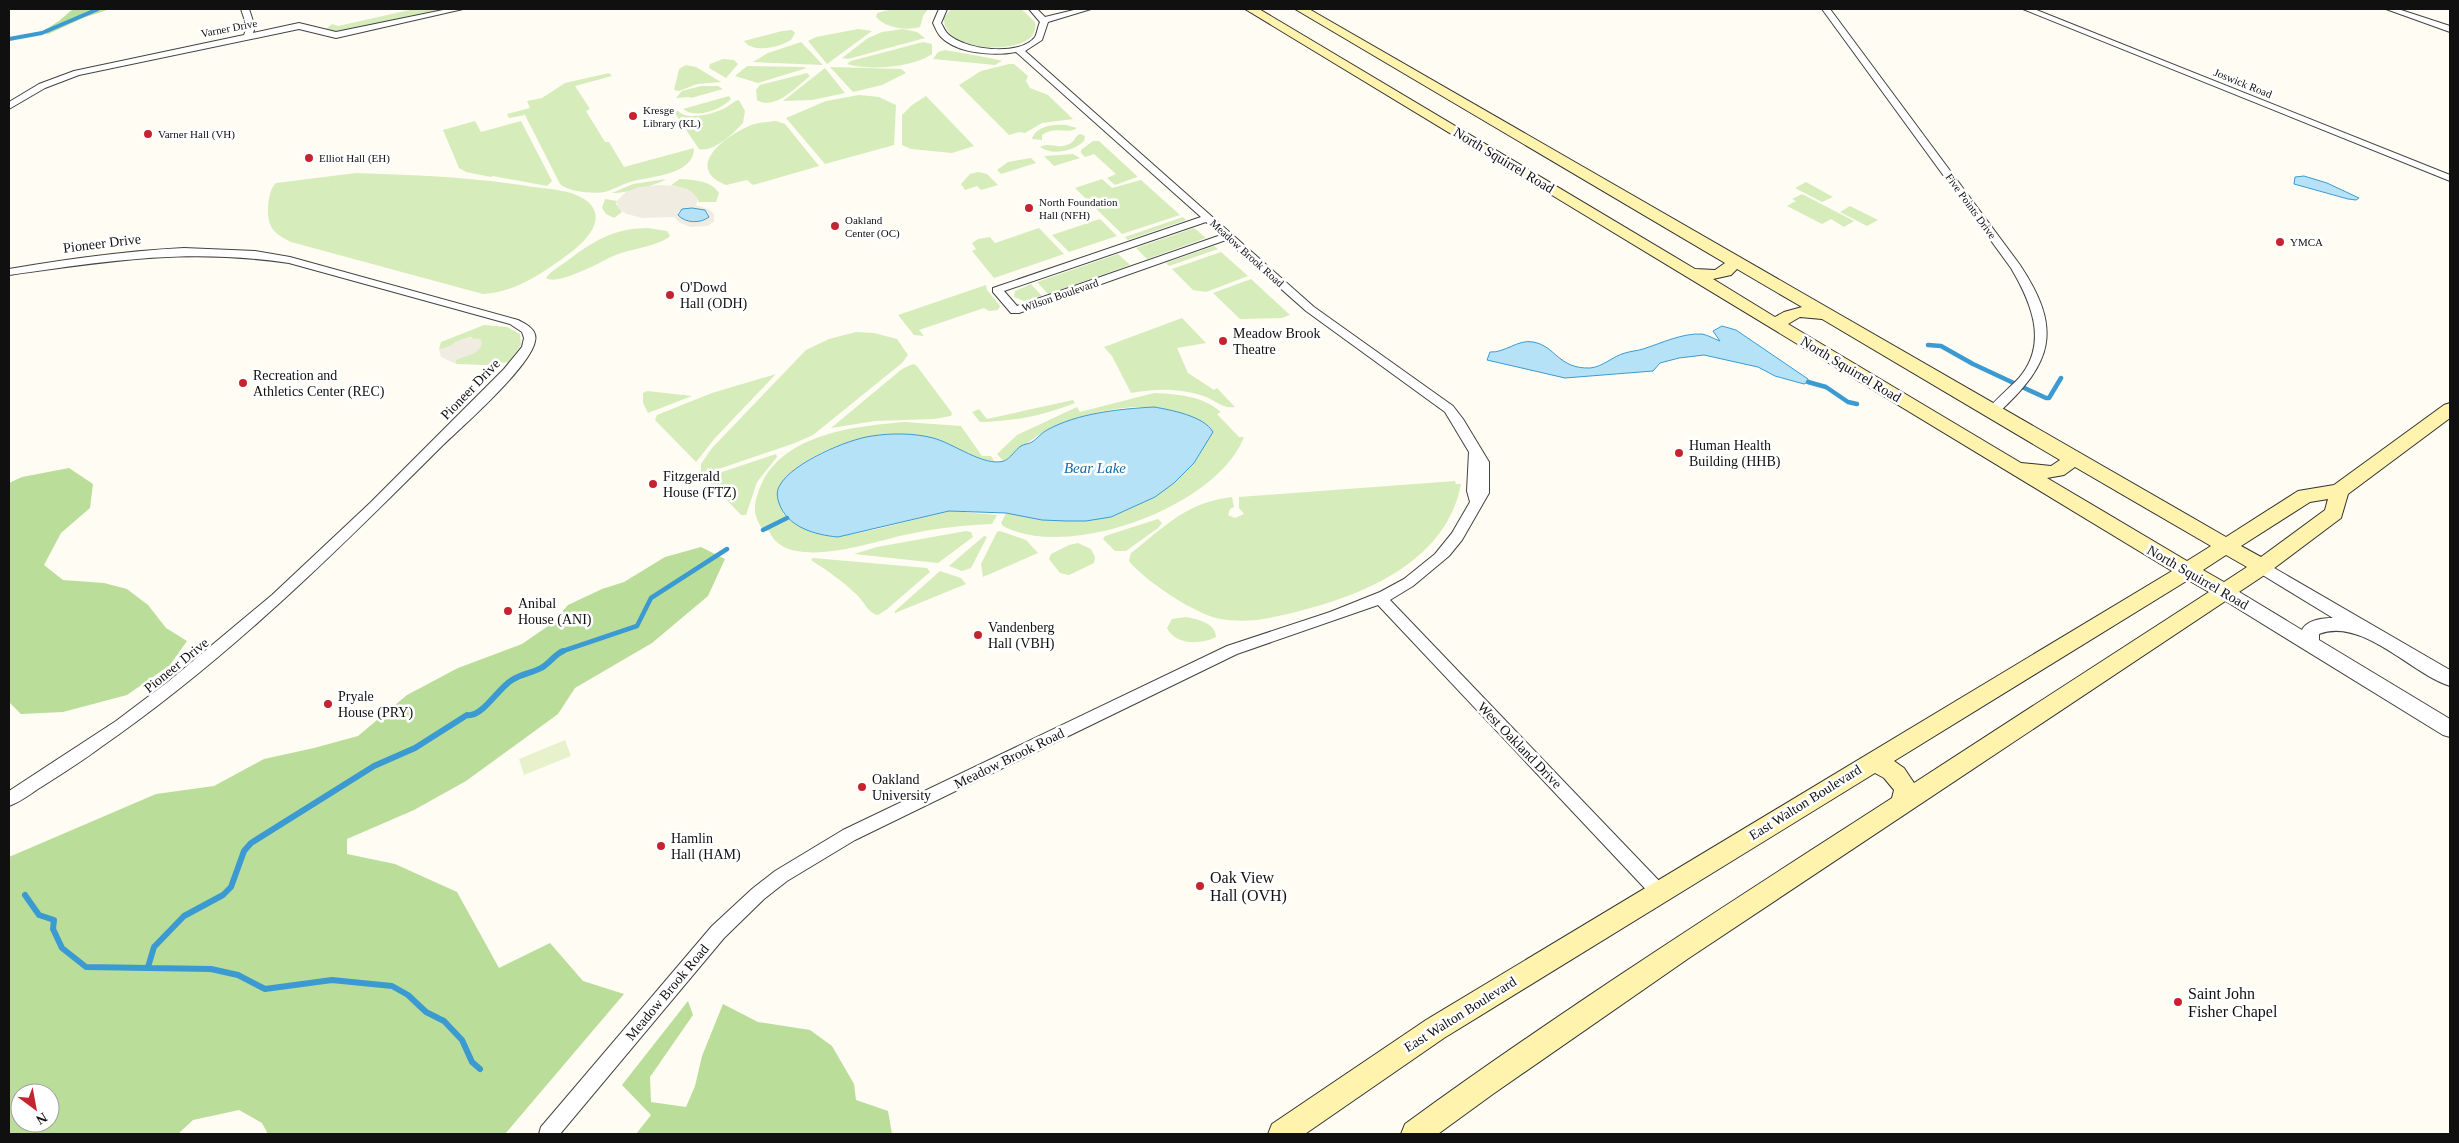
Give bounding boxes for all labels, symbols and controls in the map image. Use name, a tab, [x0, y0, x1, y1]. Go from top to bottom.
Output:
street label: Varner Drive	[200, 17, 258, 39]
street label: Joswick Road	[2212, 66, 2274, 100]
place label: Kresge Library (KL)	[643, 104, 701, 130]
marker: Kresge Library (KL)	[627, 110, 639, 122]
street label: North Squirrel Road	[1451, 125, 1557, 196]
marker: Varner Hall (VH)	[142, 128, 154, 140]
place label: Varner Hall (VH)	[158, 128, 235, 141]
marker: Elliot Hall (EH)	[303, 152, 315, 164]
place label: Elliot Hall (EH)	[319, 152, 390, 165]
street label: Five Points Drive	[1943, 171, 1999, 241]
place label: North Foundation Hall (NFH)	[1039, 196, 1118, 222]
marker: North Foundation Hall (NFH)	[1023, 202, 1035, 214]
place label: Oakland Center (OC)	[845, 214, 900, 240]
street label: Meadow Brook Road	[1208, 217, 1287, 289]
marker: Oakland Center (OC)	[829, 220, 841, 232]
street label: Pioneer Drive	[62, 231, 142, 256]
marker: YMCA	[2274, 236, 2286, 248]
place label: YMCA	[2290, 236, 2323, 248]
street label: Wilson Boulevard	[1020, 276, 1100, 314]
place label: O'Dowd Hall (ODH)	[680, 280, 748, 312]
marker: O'Dowd Hall (ODH)	[664, 289, 676, 301]
place label: Meadow Brook Theatre	[1233, 326, 1321, 357]
street label: North Squirrel Road	[1798, 334, 1904, 405]
marker: Meadow Brook Theatre	[1217, 335, 1229, 347]
street label: Pioneer Drive	[438, 356, 503, 423]
place label: Recreation and Athletics Center (REC)	[253, 368, 385, 400]
marker: Recreation and Athletics Center (REC)	[237, 377, 249, 389]
place label: Human Health Building (HHB)	[1689, 438, 1781, 470]
marker: Human Health Building (HHB)	[1673, 447, 1685, 459]
water label: Bear Lake	[1064, 460, 1126, 476]
place label: Fitzgerald House (FTZ)	[663, 469, 737, 501]
marker: Fitzgerald House (FTZ)	[647, 478, 659, 490]
street label: North Squirrel Road	[2144, 542, 2251, 613]
place label: Anibal House (ANI)	[518, 596, 592, 628]
marker: Anibal House (ANI)	[502, 605, 514, 617]
place label: Vandenberg Hall (VBH)	[988, 620, 1055, 652]
marker: Vandenberg Hall (VBH)	[972, 629, 984, 641]
street label: Pioneer Drive	[141, 635, 211, 696]
place label: Pryale House (PRY)	[338, 689, 413, 721]
marker: Pryale House (PRY)	[322, 698, 334, 710]
street label: West Oakland Drive	[1475, 699, 1565, 792]
street label: Meadow Brook Road	[952, 725, 1067, 792]
street label: East Walton Boulevard	[1746, 762, 1864, 843]
place label: Oakland University	[872, 772, 931, 803]
marker: Oakland University	[856, 781, 868, 793]
place label: Hamlin Hall (HAM)	[671, 831, 741, 863]
marker: Hamlin Hall (HAM)	[655, 840, 667, 852]
place label: Oak View Hall (OVH)	[1210, 869, 1287, 905]
marker: Oak View Hall (OVH)	[1194, 880, 1206, 892]
street label: Meadow Brook Road	[623, 941, 712, 1043]
street label: East Walton Boulevard	[1401, 974, 1519, 1055]
place label: Saint John Fisher Chapel	[2188, 985, 2278, 1021]
marker: Saint John Fisher Chapel	[2172, 996, 2184, 1008]
north arrow	[10, 1083, 60, 1133]
text: N	[33, 1110, 50, 1128]

